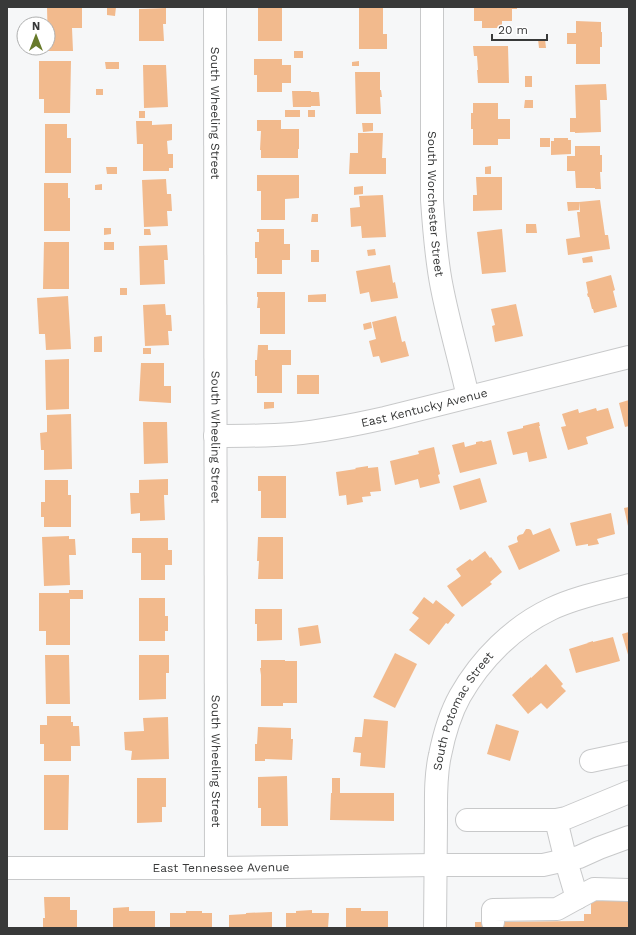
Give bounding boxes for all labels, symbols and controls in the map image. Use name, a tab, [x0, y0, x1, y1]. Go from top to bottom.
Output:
north arrow	[16, 16, 56, 56]
scale bar	[492, 16, 547, 42]
text: N	[32, 20, 40, 33]
text: 20 m	[498, 23, 528, 37]
street label: South Wheeling Street	[208, 47, 222, 179]
street label: South Worchester Street	[425, 131, 447, 278]
street label: South Wheeling Street	[208, 371, 223, 503]
street label: East Kentucky Avenue	[360, 386, 489, 430]
street label: South Potomac Street	[430, 649, 496, 771]
street label: South Wheeling Street	[209, 695, 223, 827]
street label: East Tennessee Avenue	[153, 860, 290, 875]

